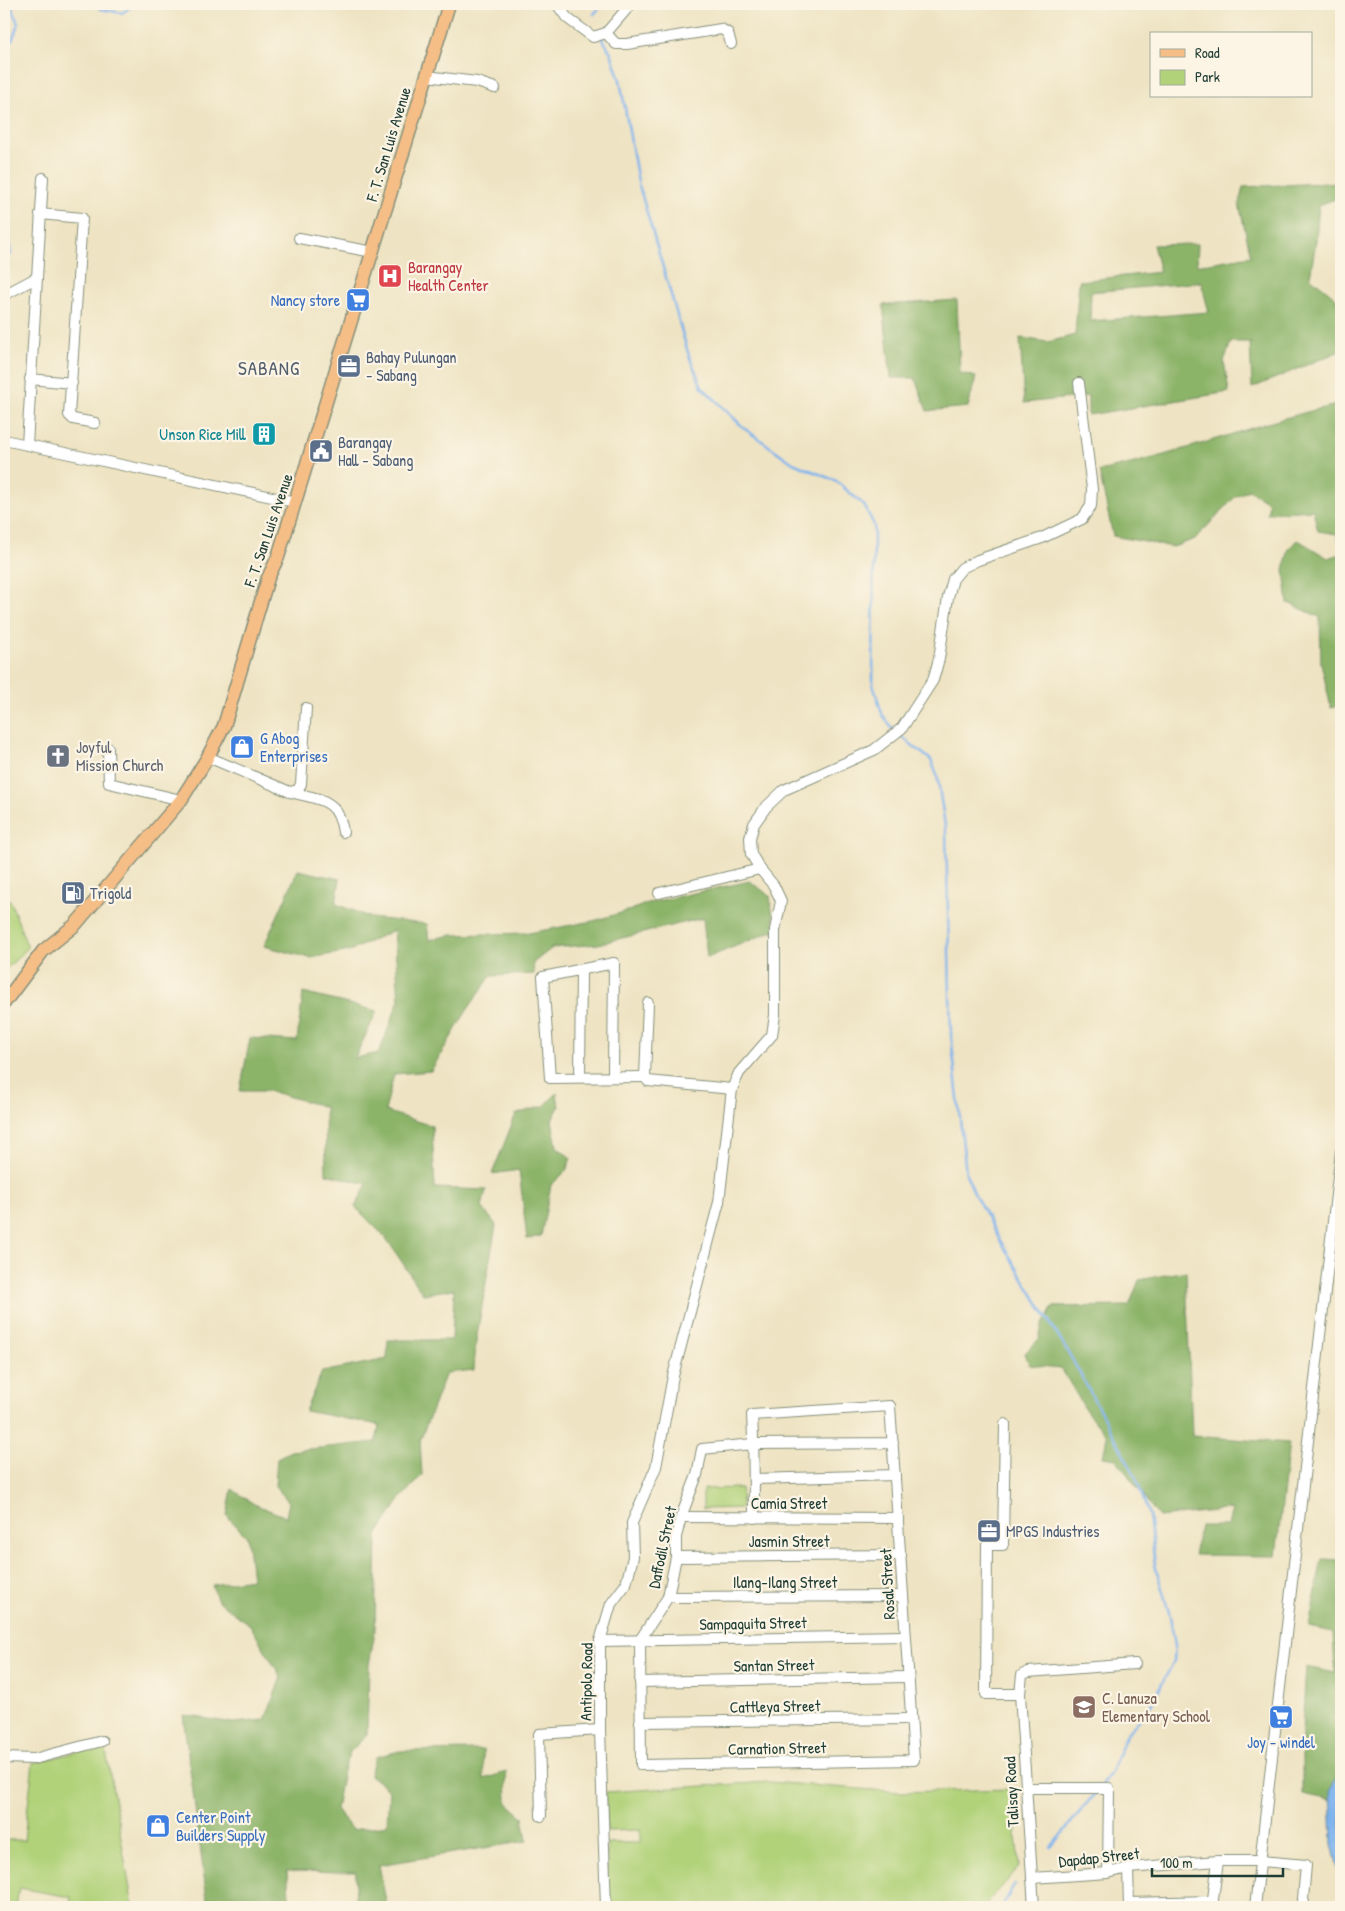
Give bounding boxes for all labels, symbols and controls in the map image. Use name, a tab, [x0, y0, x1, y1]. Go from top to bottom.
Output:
legend	[1150, 32, 1312, 98]
text: Road	[1195, 42, 1220, 63]
text: Park	[1195, 66, 1220, 87]
street label: F. T. San Luis Avenue	[360, 83, 416, 205]
place label: Barangay Health Center	[408, 256, 489, 296]
hospital icon: Barangay Health Center	[377, 263, 403, 289]
supermarket icon: Nancy store	[345, 287, 371, 313]
place label: Nancy store	[271, 289, 341, 311]
place label: Bahay Pulungan - Sabang	[366, 346, 456, 386]
office icon: Bahay Pulungan - Sabang	[336, 353, 362, 379]
district label: SABANG	[238, 355, 300, 381]
building icon: Unson Rice Mill	[251, 421, 277, 447]
place label: Unson Rice Mill	[159, 423, 246, 445]
place label: Barangay Hall - Sabang	[338, 431, 413, 471]
public building icon: Barangay Hall - Sabang	[308, 438, 334, 464]
street label: F. T. San Luis Avenue	[238, 470, 298, 591]
place label: G Abog Enterprises	[260, 727, 328, 767]
shop icon: G Abog Enterprises	[229, 734, 255, 760]
place label: Joyful Mission Church	[76, 736, 164, 776]
church icon: Joyful Mission Church	[45, 743, 71, 769]
fuel station icon: Trigold	[60, 880, 86, 906]
place label: Trigold	[90, 882, 131, 904]
street label: Camia Street	[751, 1492, 828, 1514]
street label: Daffodil Street	[643, 1503, 682, 1590]
office icon: MPGS Industries	[976, 1518, 1002, 1544]
place label: MPGS Industries	[1006, 1520, 1100, 1542]
street label: Jasmin Street	[749, 1530, 830, 1552]
street label: Rosal Street	[874, 1547, 900, 1620]
street label: Ilang-Ilang Street	[733, 1571, 838, 1593]
street label: Sampaguita Street	[699, 1611, 807, 1635]
street label: Antipolo Road	[574, 1643, 598, 1721]
street label: Santan Street	[733, 1653, 815, 1677]
place label: C. Lanuza Elementary School	[1102, 1687, 1211, 1727]
street label: Cattleya Street	[729, 1694, 821, 1718]
school or university icon: C. Lanuza Elementary School	[1071, 1694, 1097, 1720]
supermarket icon: Joy - windel	[1268, 1704, 1294, 1730]
place label: Joy - windel	[1247, 1731, 1316, 1753]
street label: Carnation Street	[728, 1736, 827, 1760]
street label: Talisay Road	[998, 1756, 1024, 1828]
place label: Center Point Builders Supply	[176, 1806, 266, 1846]
shop icon: Center Point Builders Supply	[145, 1813, 171, 1839]
street label: Dapdap Street	[1058, 1842, 1141, 1872]
scale bar	[1152, 1846, 1284, 1878]
text: 100 m	[1160, 1852, 1193, 1873]

